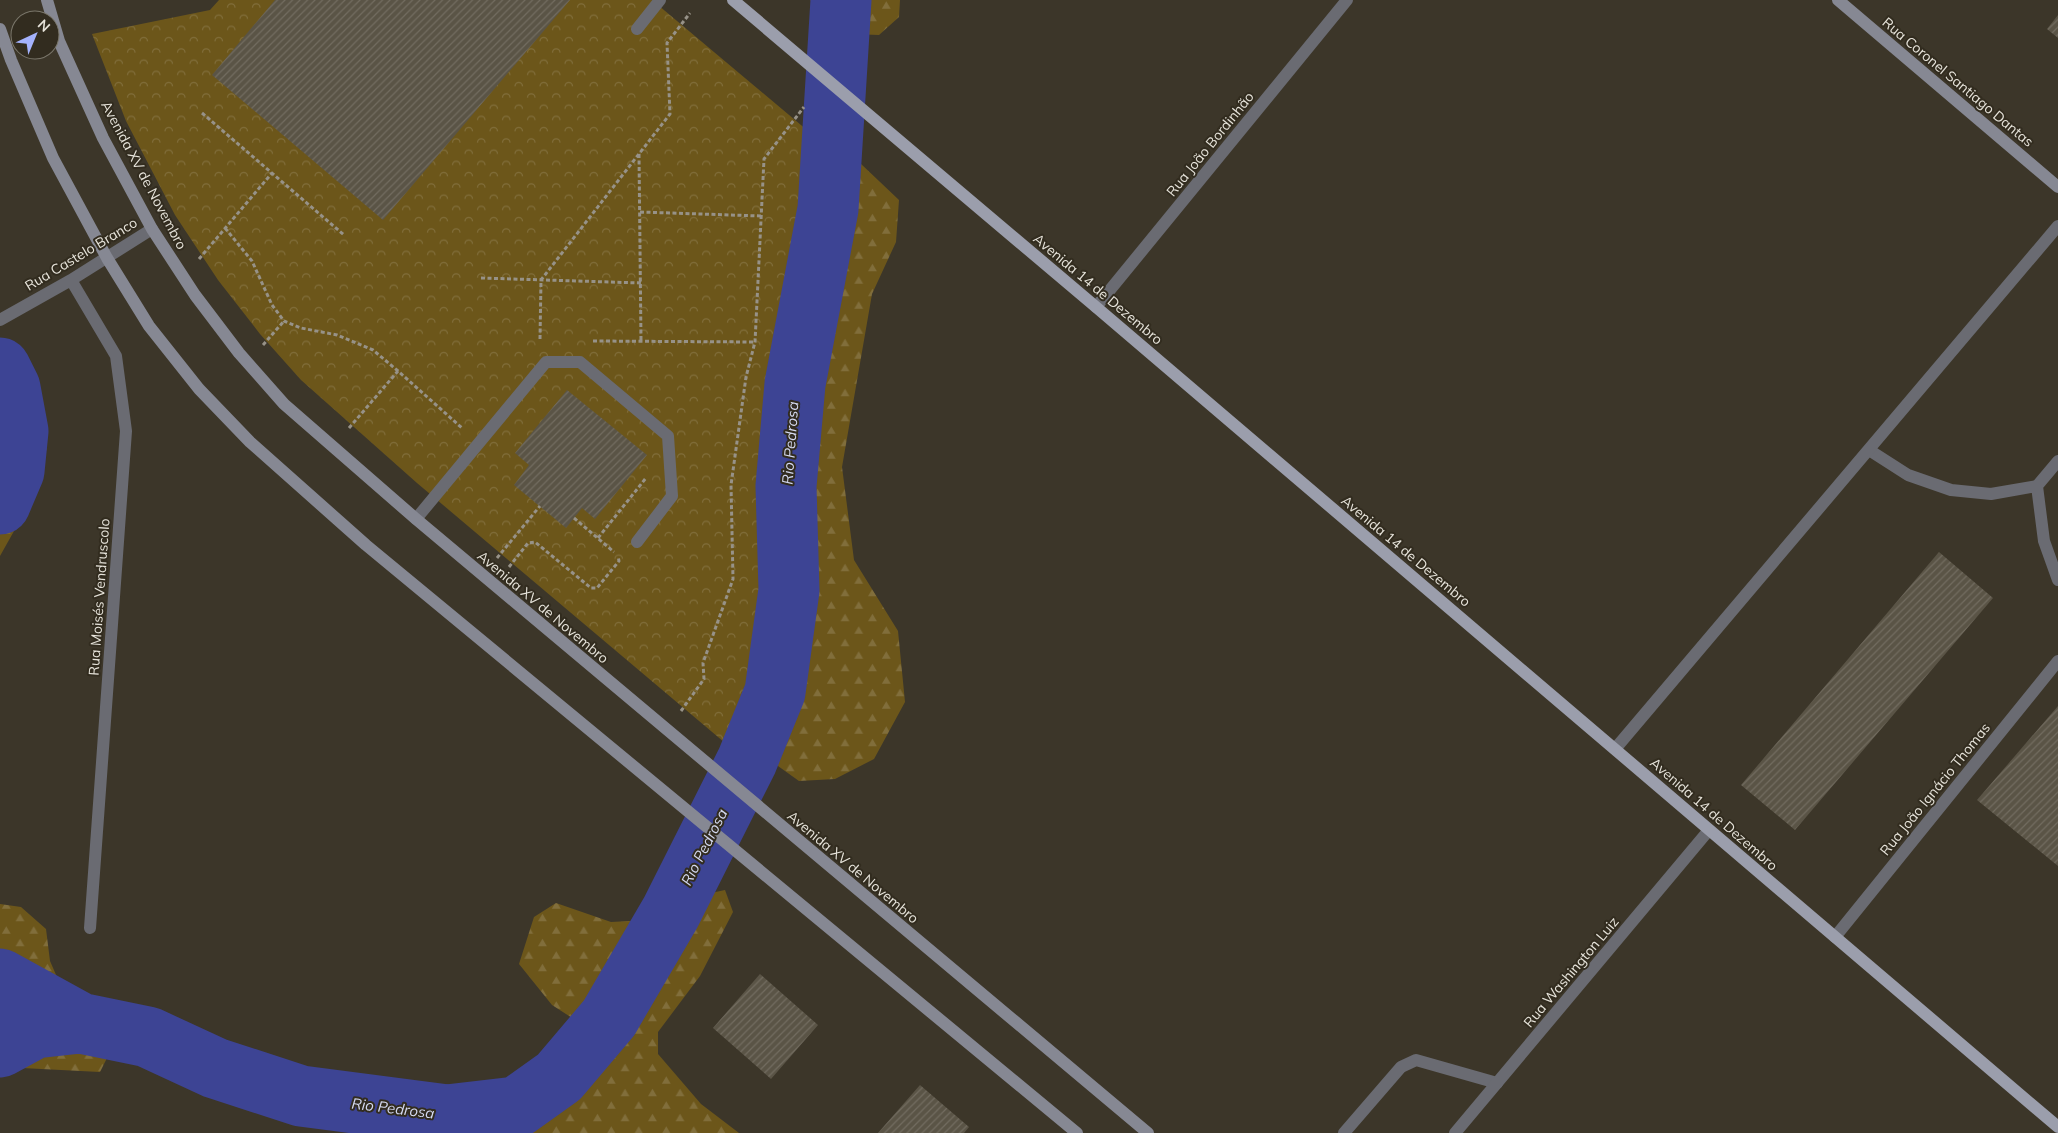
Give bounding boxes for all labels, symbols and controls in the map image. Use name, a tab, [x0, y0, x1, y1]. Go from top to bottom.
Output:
north arrow	[10, 10, 60, 60]
street label: Rua Coronel Santiago Dantas	[1879, 13, 2037, 151]
text: N	[34, 16, 54, 36]
street label: Rua João Bordinhão	[1162, 88, 1258, 200]
street label: Avenida XV de Novembro	[97, 98, 191, 252]
street label: Rua Castelo Branco	[22, 213, 140, 295]
street label: Avenida 14 de Dezembro	[1030, 230, 1166, 348]
water label: Rio Pedrosa	[778, 401, 802, 485]
street label: Avenida 14 de Dezembro	[1338, 492, 1474, 610]
street label: Rua Moisés Vendruscolo	[85, 518, 113, 676]
street label: Avenida XV de Novembro	[474, 547, 612, 667]
street label: Rua João Ignácio Thomas	[1876, 719, 1994, 859]
street label: Avenida 14 de Dezembro	[1646, 754, 1782, 874]
water label: Rio Pedrosa	[677, 806, 731, 888]
street label: Avenida XV de Novembro	[784, 807, 922, 927]
street label: Rua Washington Luiz	[1519, 913, 1623, 1031]
water label: Rio Pedrosa	[350, 1093, 436, 1123]

